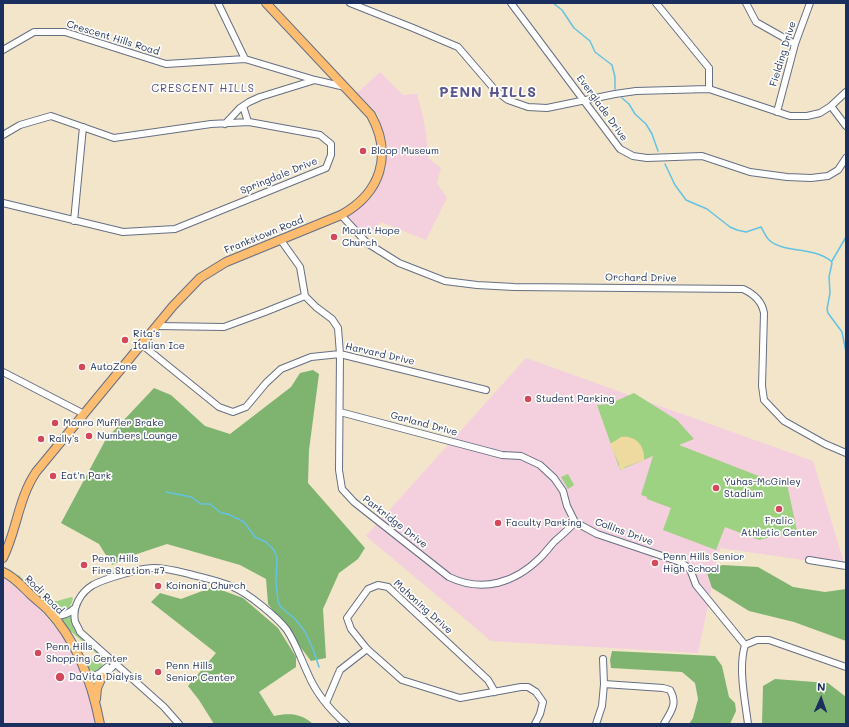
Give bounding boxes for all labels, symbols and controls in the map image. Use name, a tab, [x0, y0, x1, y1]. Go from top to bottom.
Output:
street label: Crescent Hills Road	[65, 18, 161, 58]
street label: Fielding Drive	[767, 20, 799, 88]
street label: Everglade Drive	[574, 73, 630, 143]
district label: CRESCENT HILLS	[151, 82, 255, 96]
district label: PENN HILLS	[439, 85, 537, 101]
place label: Bloop Museum	[371, 145, 439, 157]
marker: Bloop Museum	[358, 146, 368, 156]
street label: Springdale Drive	[239, 155, 319, 197]
street label: Frankstown Road	[223, 214, 305, 256]
place label: Mount Hope Church	[342, 225, 400, 248]
marker: Mount Hope Church	[329, 232, 339, 242]
street label: Orchard Drive	[605, 271, 677, 285]
place label: Rita's Italian Ice	[133, 328, 185, 352]
marker: Rita's Italian Ice	[120, 335, 130, 345]
street label: Harvard Drive	[344, 340, 416, 368]
place label: AutoZone	[90, 361, 137, 373]
marker: AutoZone	[77, 362, 87, 372]
place label: Student Parking	[536, 393, 614, 405]
marker: Student Parking	[523, 394, 533, 404]
street label: Garland Drive	[389, 409, 459, 439]
place label: Monro Muffler Brake	[63, 417, 164, 429]
marker: Monro Muffler Brake	[50, 418, 60, 428]
place label: Numbers Lounge	[97, 430, 178, 442]
marker: Numbers Lounge	[84, 431, 94, 441]
place label: Rally's	[49, 433, 79, 445]
marker: Rally's	[36, 434, 46, 444]
place label: Eat'n Park	[61, 470, 111, 482]
marker: Eat'n Park	[48, 471, 58, 481]
place label: Yuhas-McGinley Stadium	[724, 476, 801, 500]
marker: Yuhas-McGinley Stadium	[711, 483, 721, 493]
street label: Parkridge Drive	[360, 493, 430, 551]
marker: Fralic Athletic Center	[774, 504, 784, 514]
place label: Fralic Athletic Center	[741, 515, 817, 538]
street label: Collins Drive	[593, 516, 655, 548]
place label: Faculty Parking	[506, 517, 582, 529]
marker: Faculty Parking	[493, 518, 503, 528]
place label: Penn Hills Senior High School	[663, 551, 744, 574]
place label: Penn Hills Fire Station #7	[92, 553, 165, 576]
marker: Penn Hills Senior High School	[650, 558, 660, 568]
marker: Penn Hills Fire Station #7	[79, 560, 89, 570]
street label: Rodi Road	[22, 573, 66, 617]
street label: Mahoning Drive	[391, 577, 455, 637]
place label: Koinonia Church	[166, 580, 245, 592]
marker: Koinonia Church	[153, 581, 163, 591]
place label: Penn Hills Shopping Center	[46, 641, 128, 664]
marker: Penn Hills Shopping Center	[33, 648, 43, 658]
place label: Penn Hills Senior Center	[166, 660, 235, 684]
marker: Penn Hills Senior Center	[153, 667, 163, 677]
marker: DaVita Dialysis	[54, 671, 66, 683]
place label: DaVita Dialysis	[69, 671, 142, 683]
north arrow	[801, 679, 841, 719]
text: N	[817, 679, 826, 694]

